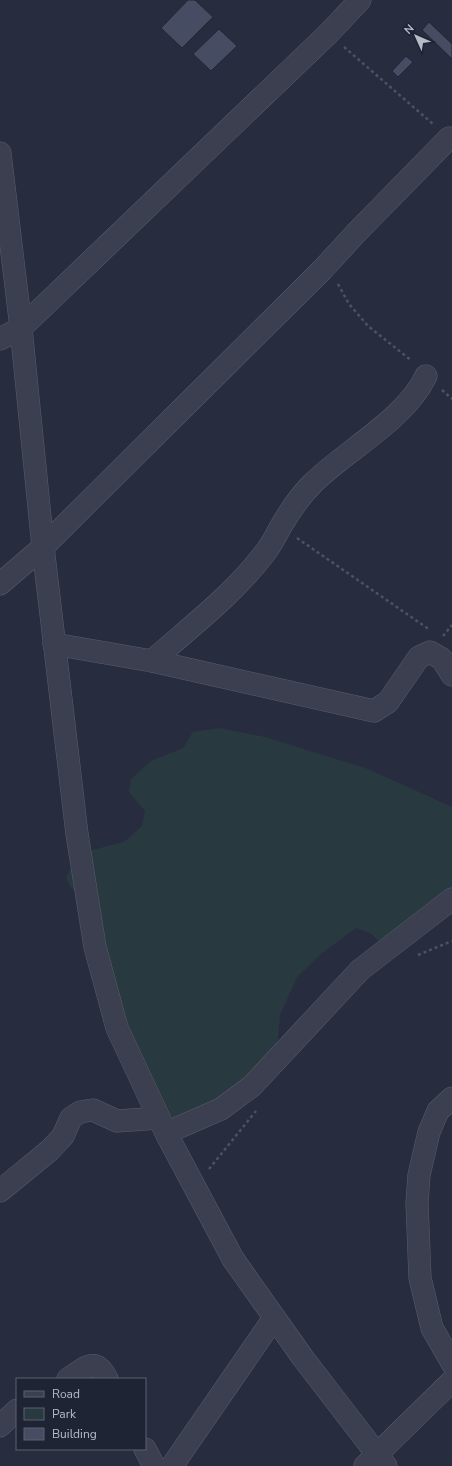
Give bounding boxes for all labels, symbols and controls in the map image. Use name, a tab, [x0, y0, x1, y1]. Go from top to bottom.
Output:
north arrow	[396, 16, 436, 56]
text: N	[401, 21, 417, 37]
legend	[16, 1378, 146, 1450]
text: Road	[52, 1386, 80, 1402]
text: Park	[52, 1406, 77, 1422]
text: Building	[52, 1426, 97, 1442]

